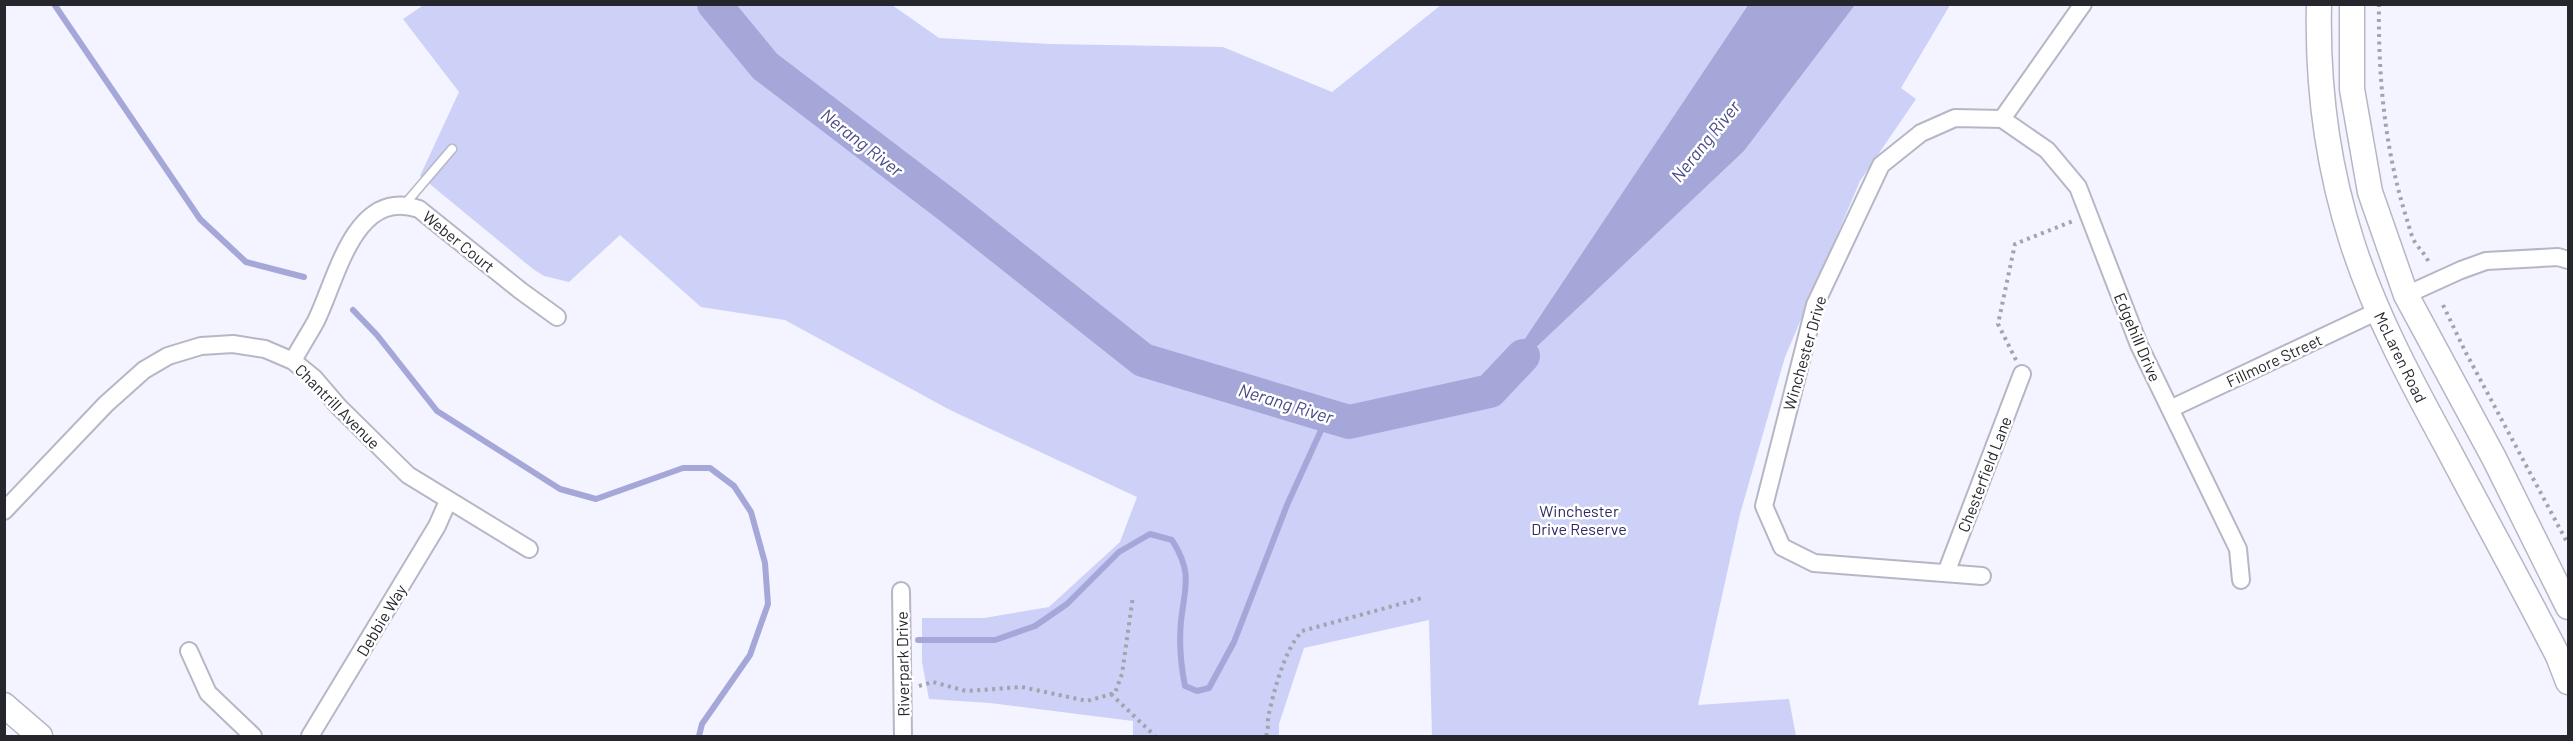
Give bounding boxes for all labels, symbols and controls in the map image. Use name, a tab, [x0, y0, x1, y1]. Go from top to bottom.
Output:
water label: Nerang River	[1666, 96, 1745, 186]
water label: Nerang River	[817, 103, 908, 181]
street label: Weber Court	[419, 206, 499, 276]
street label: Edgehill Drive	[2111, 290, 2165, 384]
street label: Winchester Drive	[1779, 294, 1829, 412]
street label: McLaren Road	[2371, 309, 2431, 405]
street label: Fillmore Street	[2223, 330, 2325, 390]
street label: Chantrill Avenue	[292, 360, 384, 452]
water label: Nerang River	[1236, 378, 1337, 428]
street label: Chesterfield Lane	[1953, 413, 2015, 535]
park label: Winchester Drive Reserve	[1531, 501, 1627, 538]
street label: Debbie Way	[352, 580, 410, 659]
street label: Riverpark Drive	[892, 611, 912, 717]

